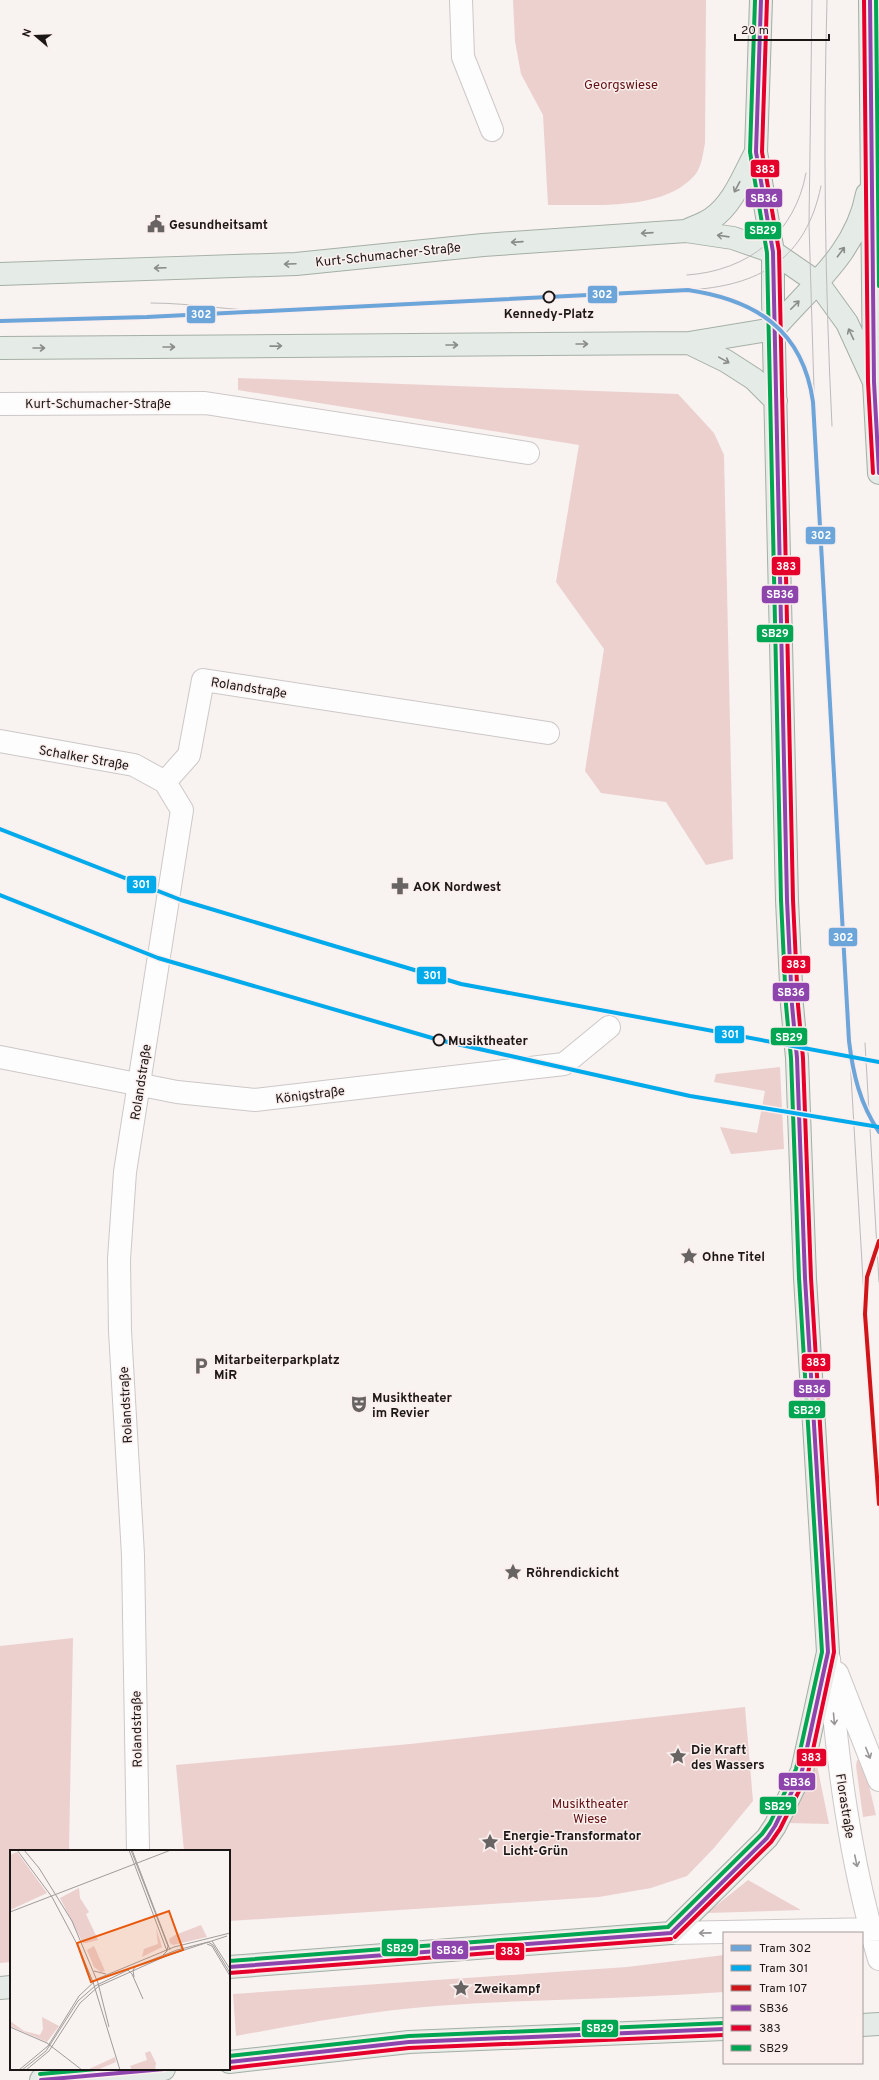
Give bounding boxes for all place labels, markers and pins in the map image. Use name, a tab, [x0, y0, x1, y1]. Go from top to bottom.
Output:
public building icon: Gesundheitsamt	[146, 214, 166, 234]
place label: Gesundheitsamt	[169, 218, 268, 234]
marker: Kennedy-Platz	[542, 290, 556, 304]
place label: Kennedy-Platz	[504, 307, 594, 323]
pharmacy icon: AOK Nordwest	[390, 876, 410, 896]
place label: AOK Nordwest	[413, 880, 501, 896]
marker: Musiktheater	[432, 1033, 446, 1047]
place label: Musiktheater	[448, 1034, 529, 1050]
place icon: Ohne Titel	[679, 1246, 699, 1266]
place label: Ohne Titel	[702, 1250, 765, 1266]
place label: Mitarbeiterparkplatz MiR	[214, 1353, 340, 1384]
parking icon: Mitarbeiterparkplatz MiR	[191, 1356, 211, 1376]
place label: Musiktheater im Revier	[372, 1391, 453, 1422]
theatre icon: Musiktheater im Revier	[349, 1394, 369, 1414]
place icon: Röhrendickicht	[503, 1562, 523, 1582]
place label: Röhrendickicht	[526, 1566, 619, 1582]
place label: Die Kraft des Wassers	[691, 1743, 765, 1774]
place icon: Die Kraft des Wassers	[668, 1746, 688, 1766]
place label: Energie-Transformator Licht-Grün	[503, 1829, 642, 1860]
place icon: Energie-Transformator Licht-Grün	[480, 1832, 500, 1852]
place icon: Zweikampf	[451, 1978, 471, 1998]
place label: Zweikampf	[474, 1982, 540, 1998]

